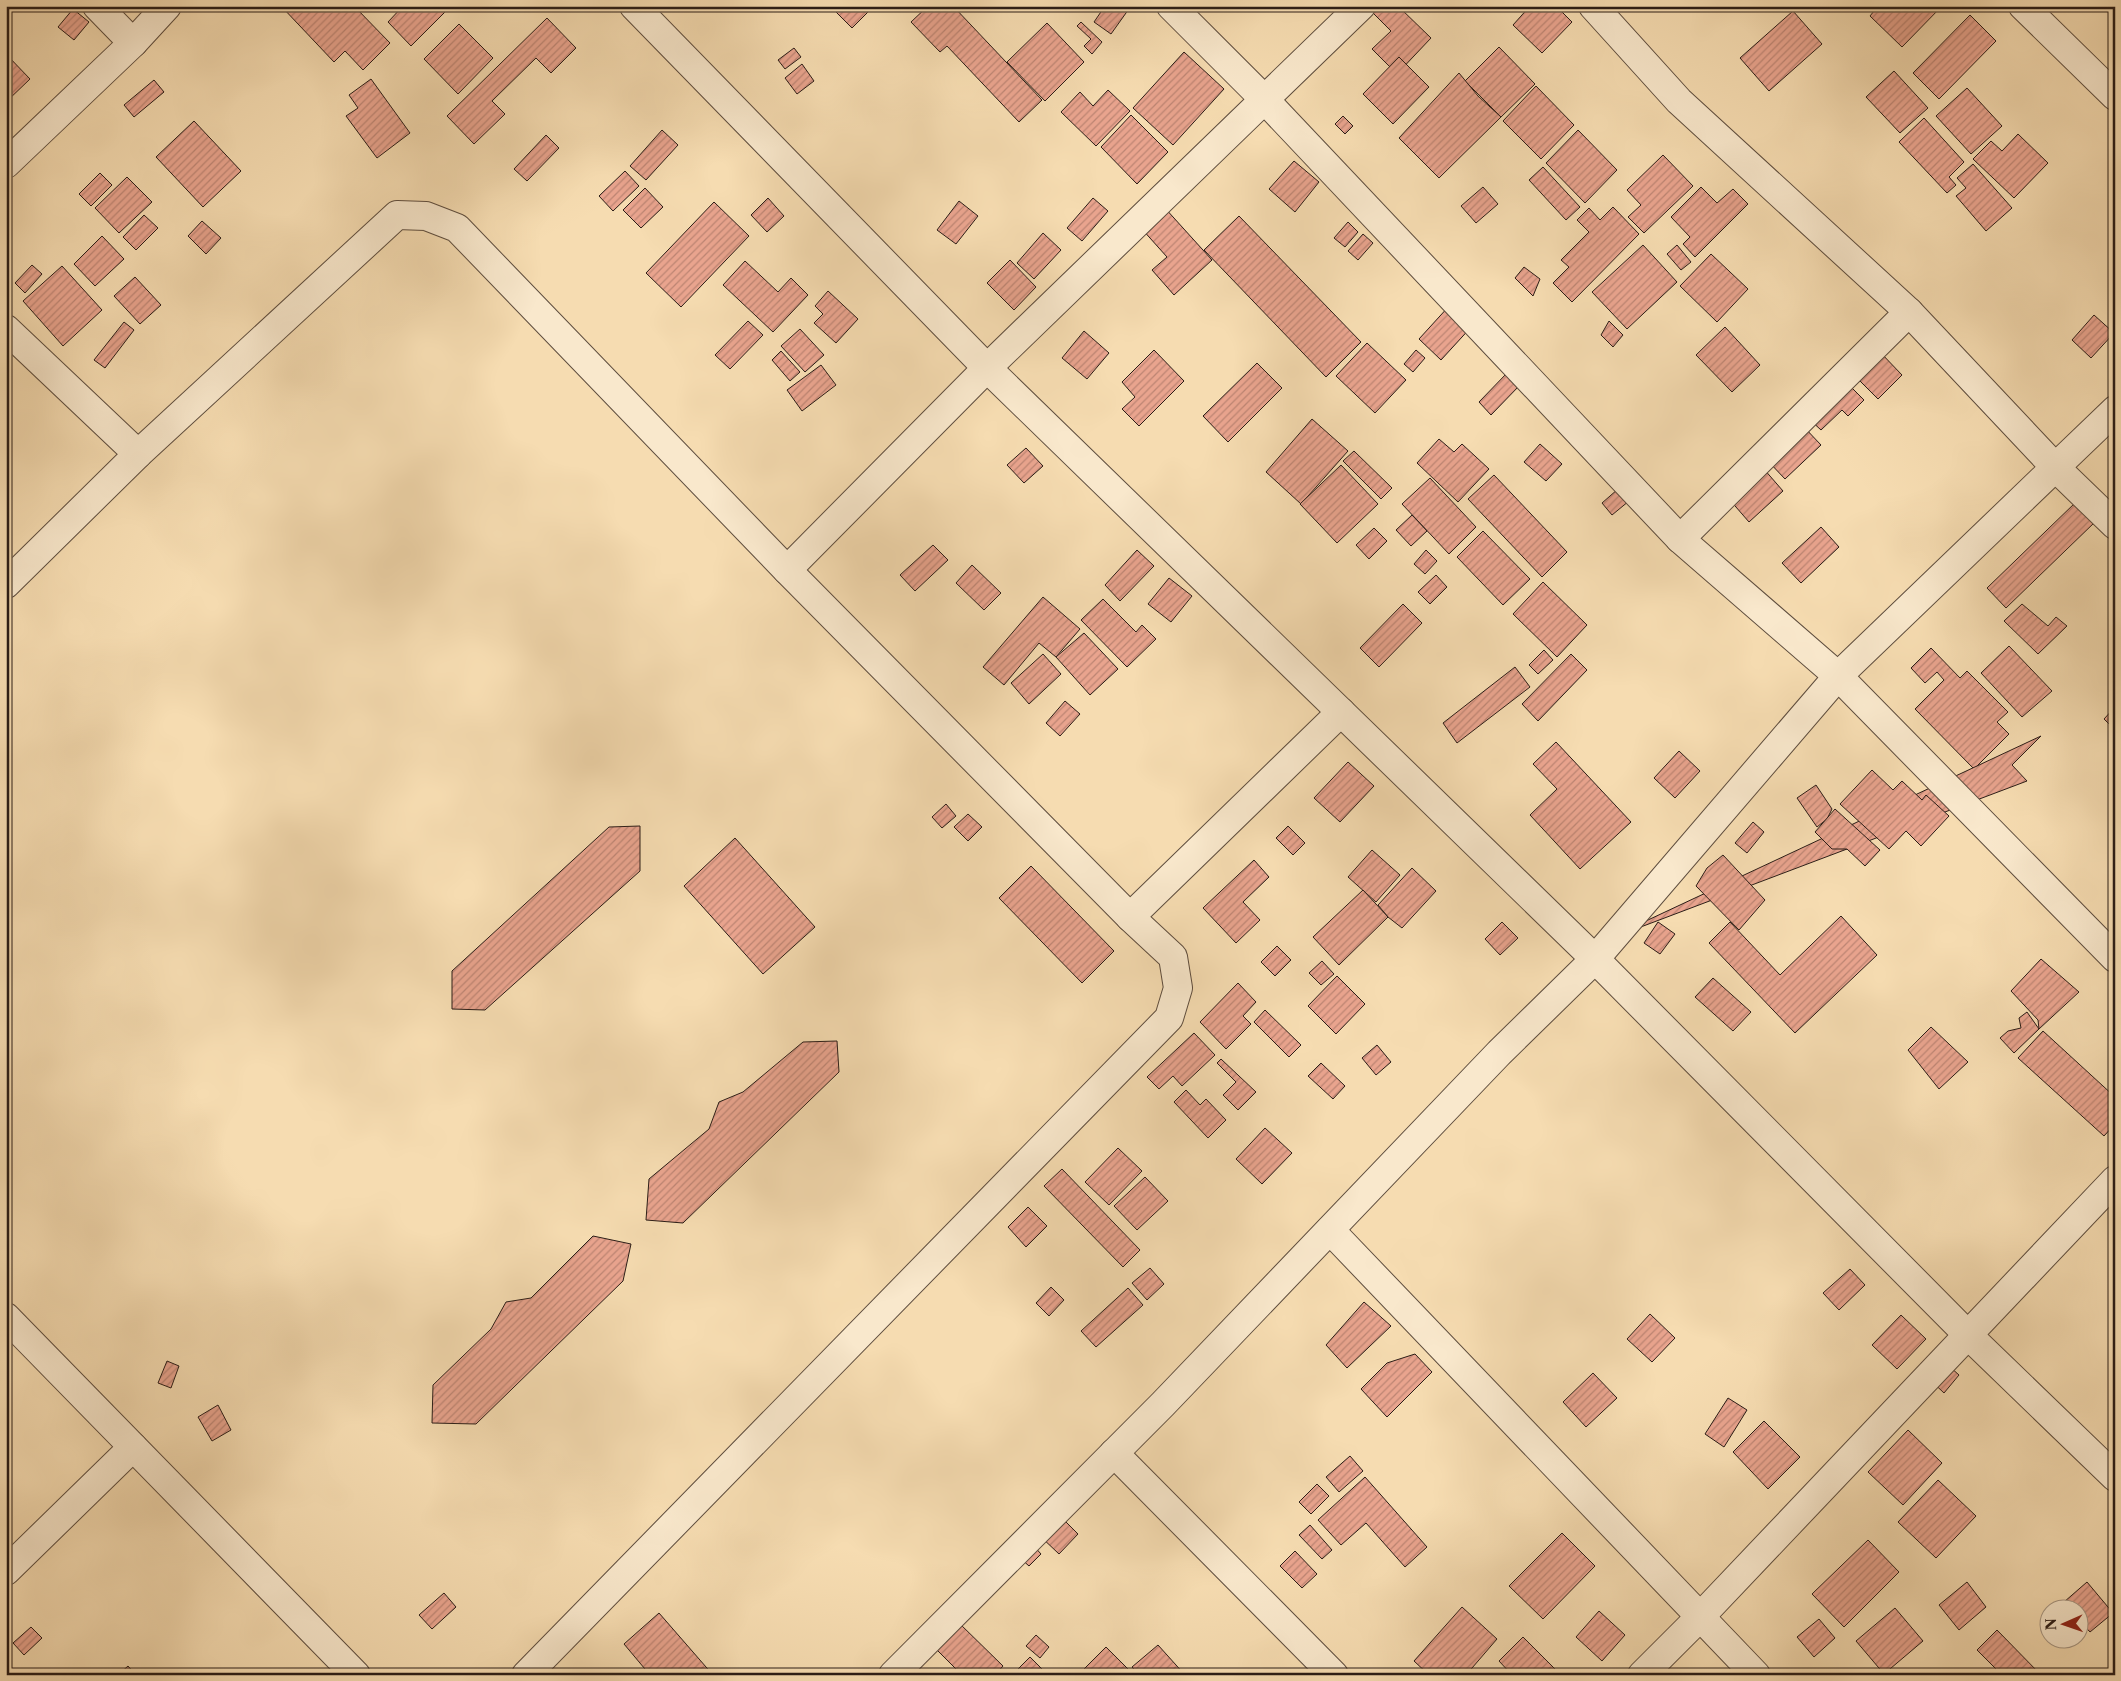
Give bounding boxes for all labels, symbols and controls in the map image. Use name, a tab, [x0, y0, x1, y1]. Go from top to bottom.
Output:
north arrow	[2038, 1598, 2088, 1648]
text: N	[2042, 1618, 2060, 1631]

